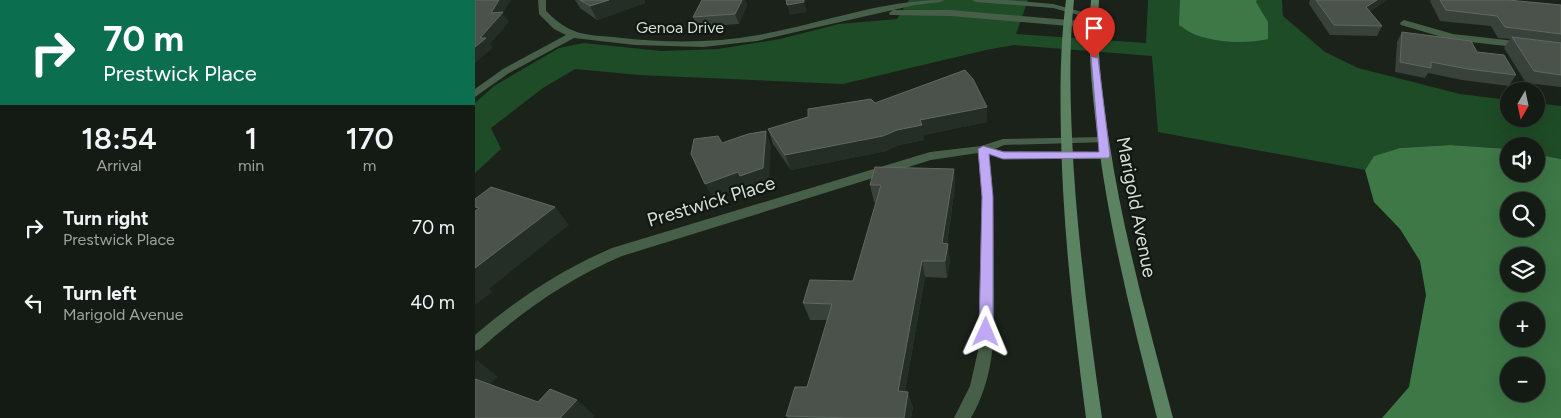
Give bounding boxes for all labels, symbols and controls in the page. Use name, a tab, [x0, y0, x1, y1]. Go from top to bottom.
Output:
pin	[1073, 7, 1115, 58]
icon: arrive	[1080, 14, 1108, 42]
text: 70 m	[103, 18, 184, 60]
street label: Genoa Drive	[636, 18, 724, 37]
icon: right	[20, 20, 85, 85]
text: Prestwick Place	[103, 60, 257, 87]
north arrow	[1500, 82, 1545, 128]
map controls	[1500, 82, 1545, 402]
text: 18:54	[81, 120, 157, 157]
text: 1	[245, 120, 257, 157]
text: 170	[345, 120, 394, 157]
street label: Marigold Avenue	[1112, 135, 1161, 279]
button: sound	[1500, 137, 1545, 182]
text: Arrival	[96, 156, 142, 175]
text: min	[238, 156, 264, 175]
text: m	[363, 156, 376, 175]
street label: Prestwick Place	[644, 171, 778, 232]
button: search	[1500, 192, 1545, 237]
text: Turn right	[63, 207, 149, 230]
icon: right	[20, 214, 48, 242]
text: 70 m	[412, 216, 455, 239]
text: Prestwick Place	[63, 230, 175, 249]
button: layers	[1500, 247, 1545, 292]
text: Turn left	[63, 282, 137, 305]
icon: left	[20, 289, 48, 317]
text: 40 m	[410, 291, 455, 314]
button: +	[1500, 302, 1545, 347]
text: Marigold Avenue	[63, 305, 183, 324]
position arrow	[959, 305, 1011, 357]
button: −	[1500, 357, 1545, 402]

